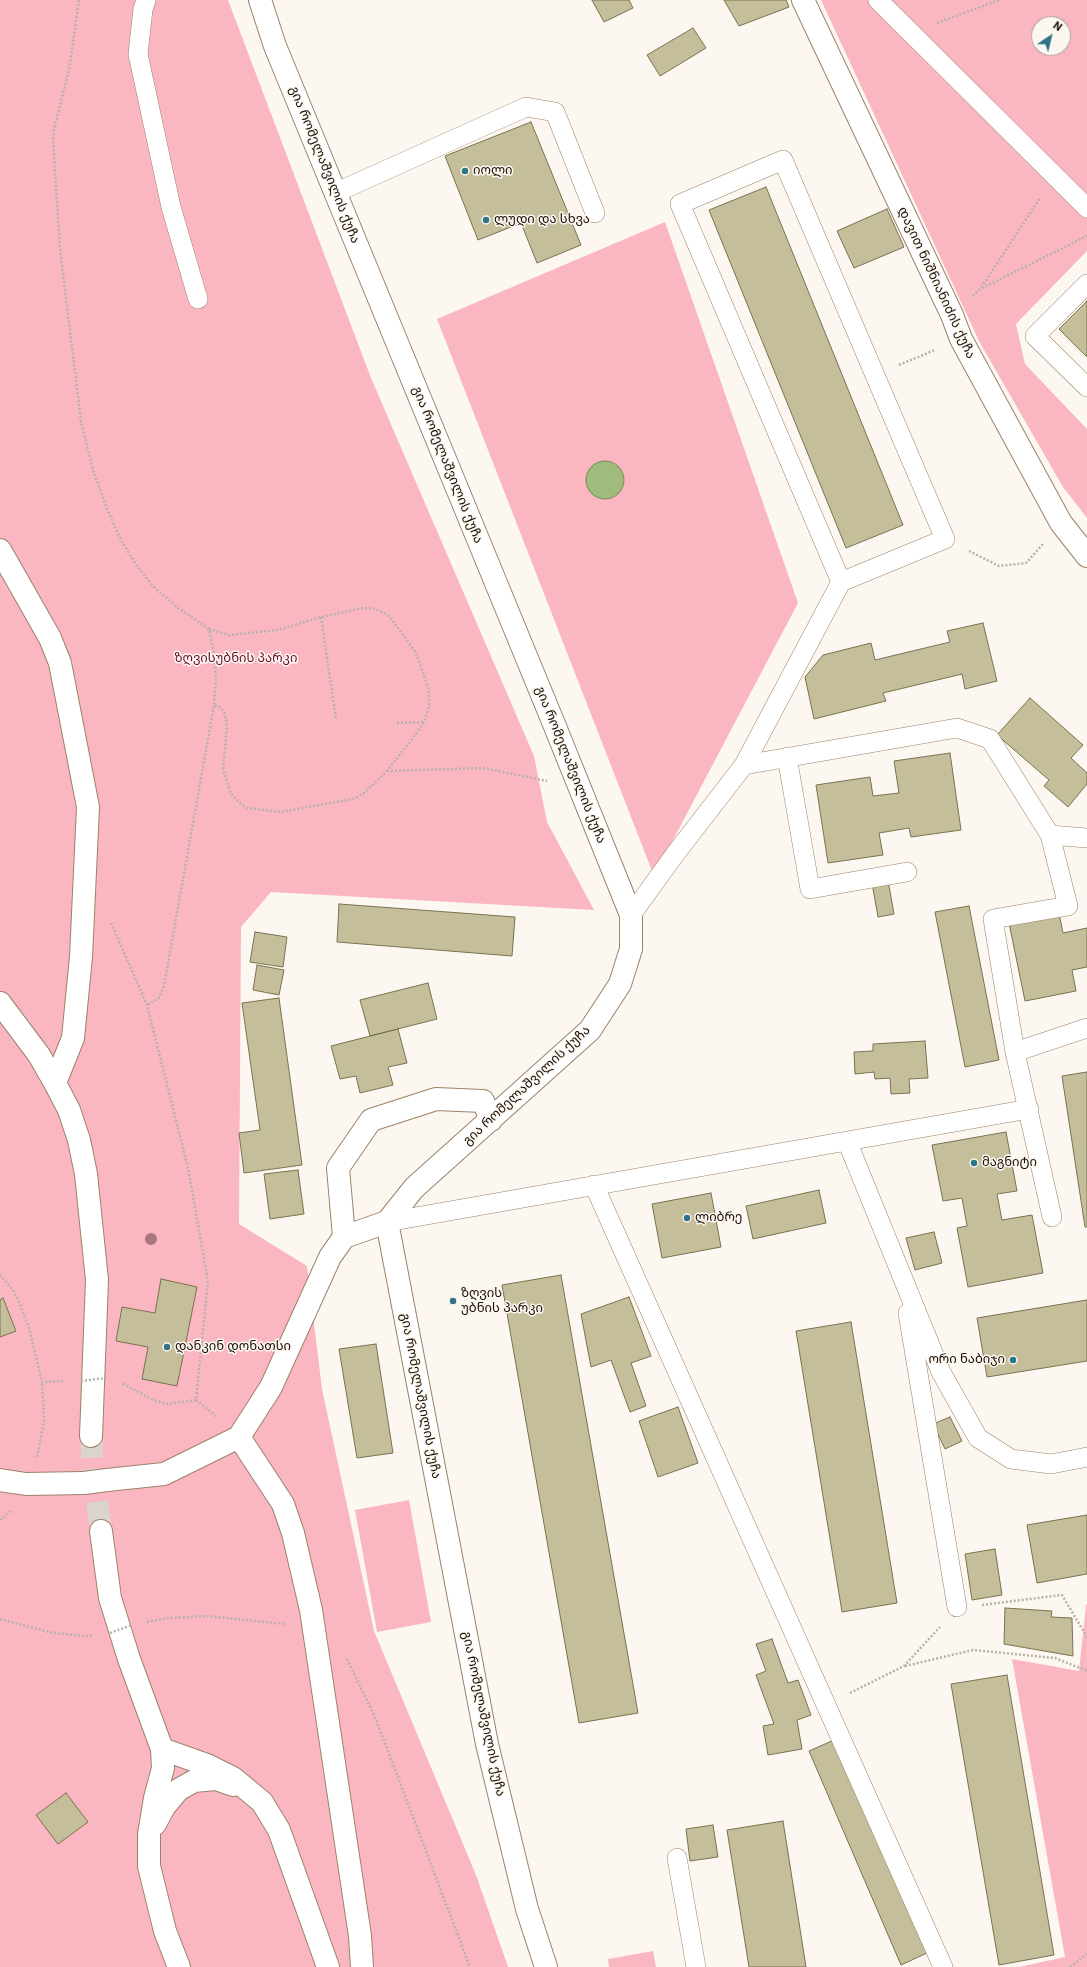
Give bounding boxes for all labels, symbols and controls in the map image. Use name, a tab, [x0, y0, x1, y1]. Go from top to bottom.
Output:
north arrow	[1031, 16, 1071, 56]
text: N	[1051, 19, 1064, 34]
street label: გია რომელაშვილის ქუჩა	[285, 84, 363, 246]
place label: იოლი	[473, 163, 513, 179]
marker: იოლი	[460, 166, 470, 176]
street label: დავით ნიშნიანიძის ქუჩა	[894, 205, 978, 361]
place label: ლუდი და სხვა	[494, 212, 590, 228]
marker: ლუდი და სხვა	[481, 215, 491, 225]
street label: გია რომელაშვილის ქუჩა	[408, 384, 486, 546]
park label: ზღვისუბნის პარკი	[175, 651, 297, 667]
street label: გია რომელაშვილის ქუჩა	[531, 684, 609, 846]
street label: გია რომელაშვილის ქუჩა	[460, 1023, 594, 1149]
place label: მაგნიტი	[982, 1155, 1037, 1171]
marker: მაგნიტი	[969, 1158, 979, 1168]
place label: ლიბრე	[695, 1210, 742, 1226]
marker: ლიბრე	[682, 1213, 692, 1223]
place label: ზღვის უბნის პარკი	[461, 1286, 543, 1317]
marker: ზღვის უბნის პარკი	[448, 1296, 458, 1306]
street label: გია რომელაშვილის ქუჩა	[396, 1312, 444, 1480]
place label: დანკინ დონათსი	[175, 1339, 291, 1355]
marker: დანკინ დონათსი	[162, 1342, 172, 1352]
place label: ორი ნაბიჯი	[928, 1352, 1005, 1368]
marker: ორი ნაბიჯი	[1008, 1355, 1018, 1365]
street label: გია რომელაშვილის ქუჩა	[458, 1630, 508, 1798]

